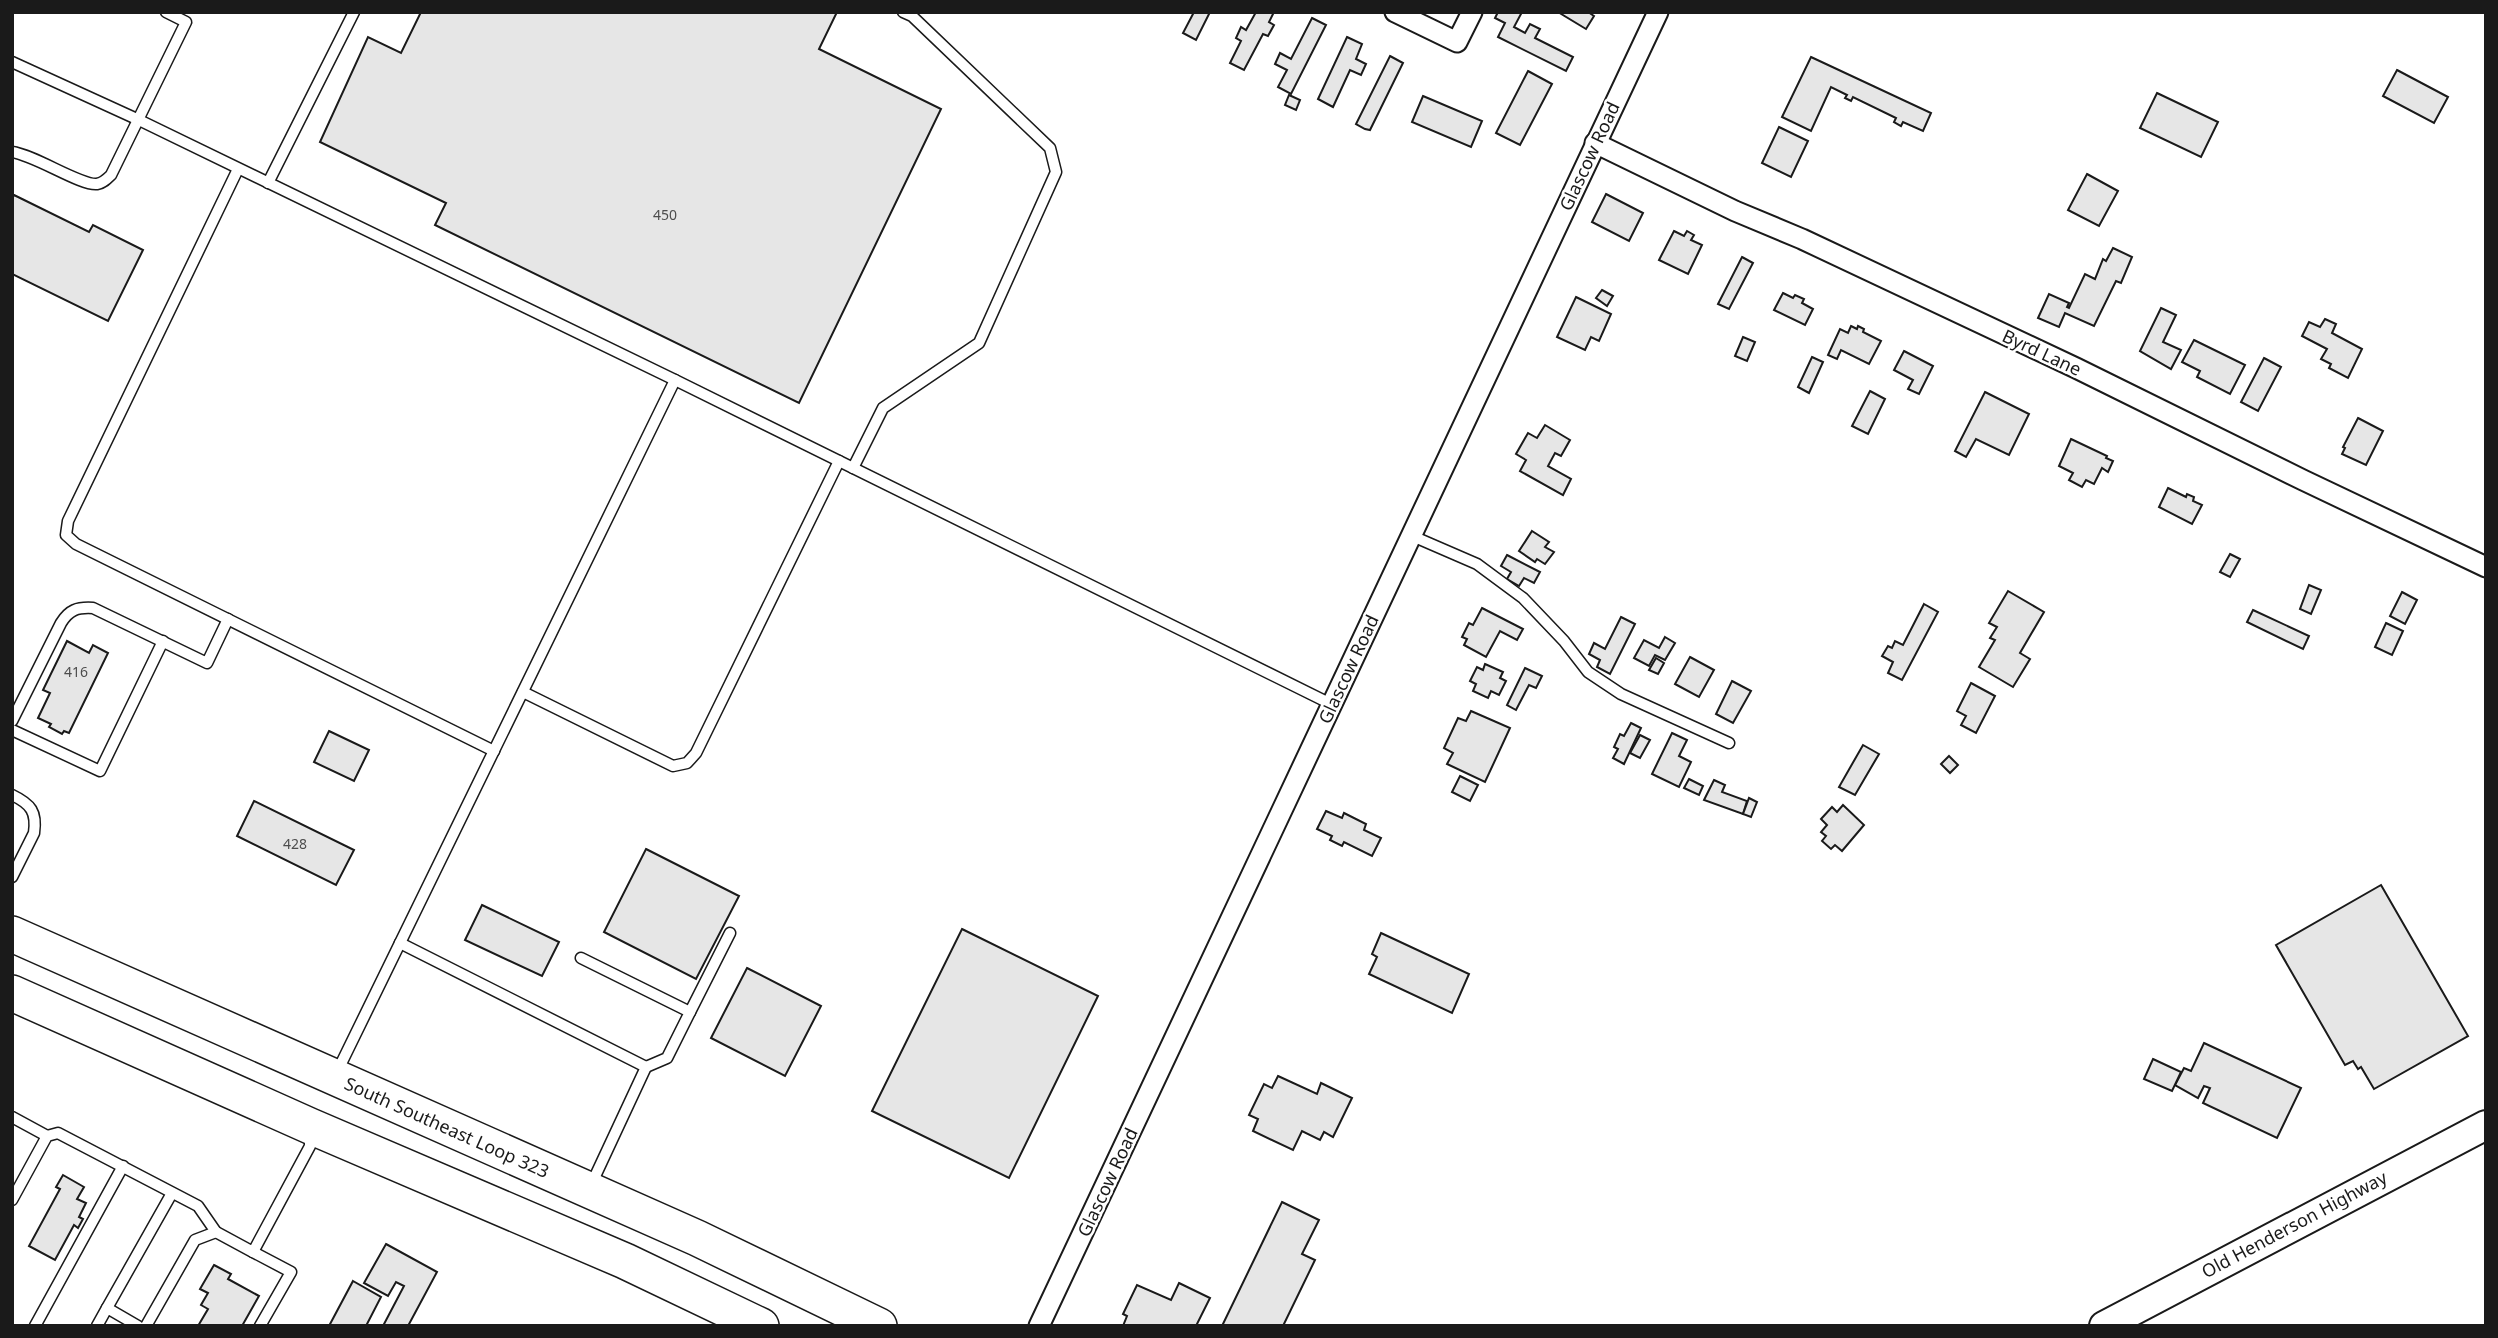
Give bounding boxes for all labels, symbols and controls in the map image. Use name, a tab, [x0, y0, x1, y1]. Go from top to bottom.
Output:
street label: Glascow Road	[1553, 98, 1625, 214]
house number: 450	[653, 205, 677, 224]
street label: Byrd Lane	[1999, 323, 2085, 381]
street label: Glascow Road	[1312, 611, 1384, 727]
house number: 416	[64, 662, 88, 681]
house number: 428	[283, 834, 307, 853]
street label: South Southeast Loop 323	[341, 1071, 553, 1183]
street label: Glascow Road	[1071, 1124, 1143, 1240]
street label: Old Henderson Highway	[2197, 1165, 2392, 1283]

